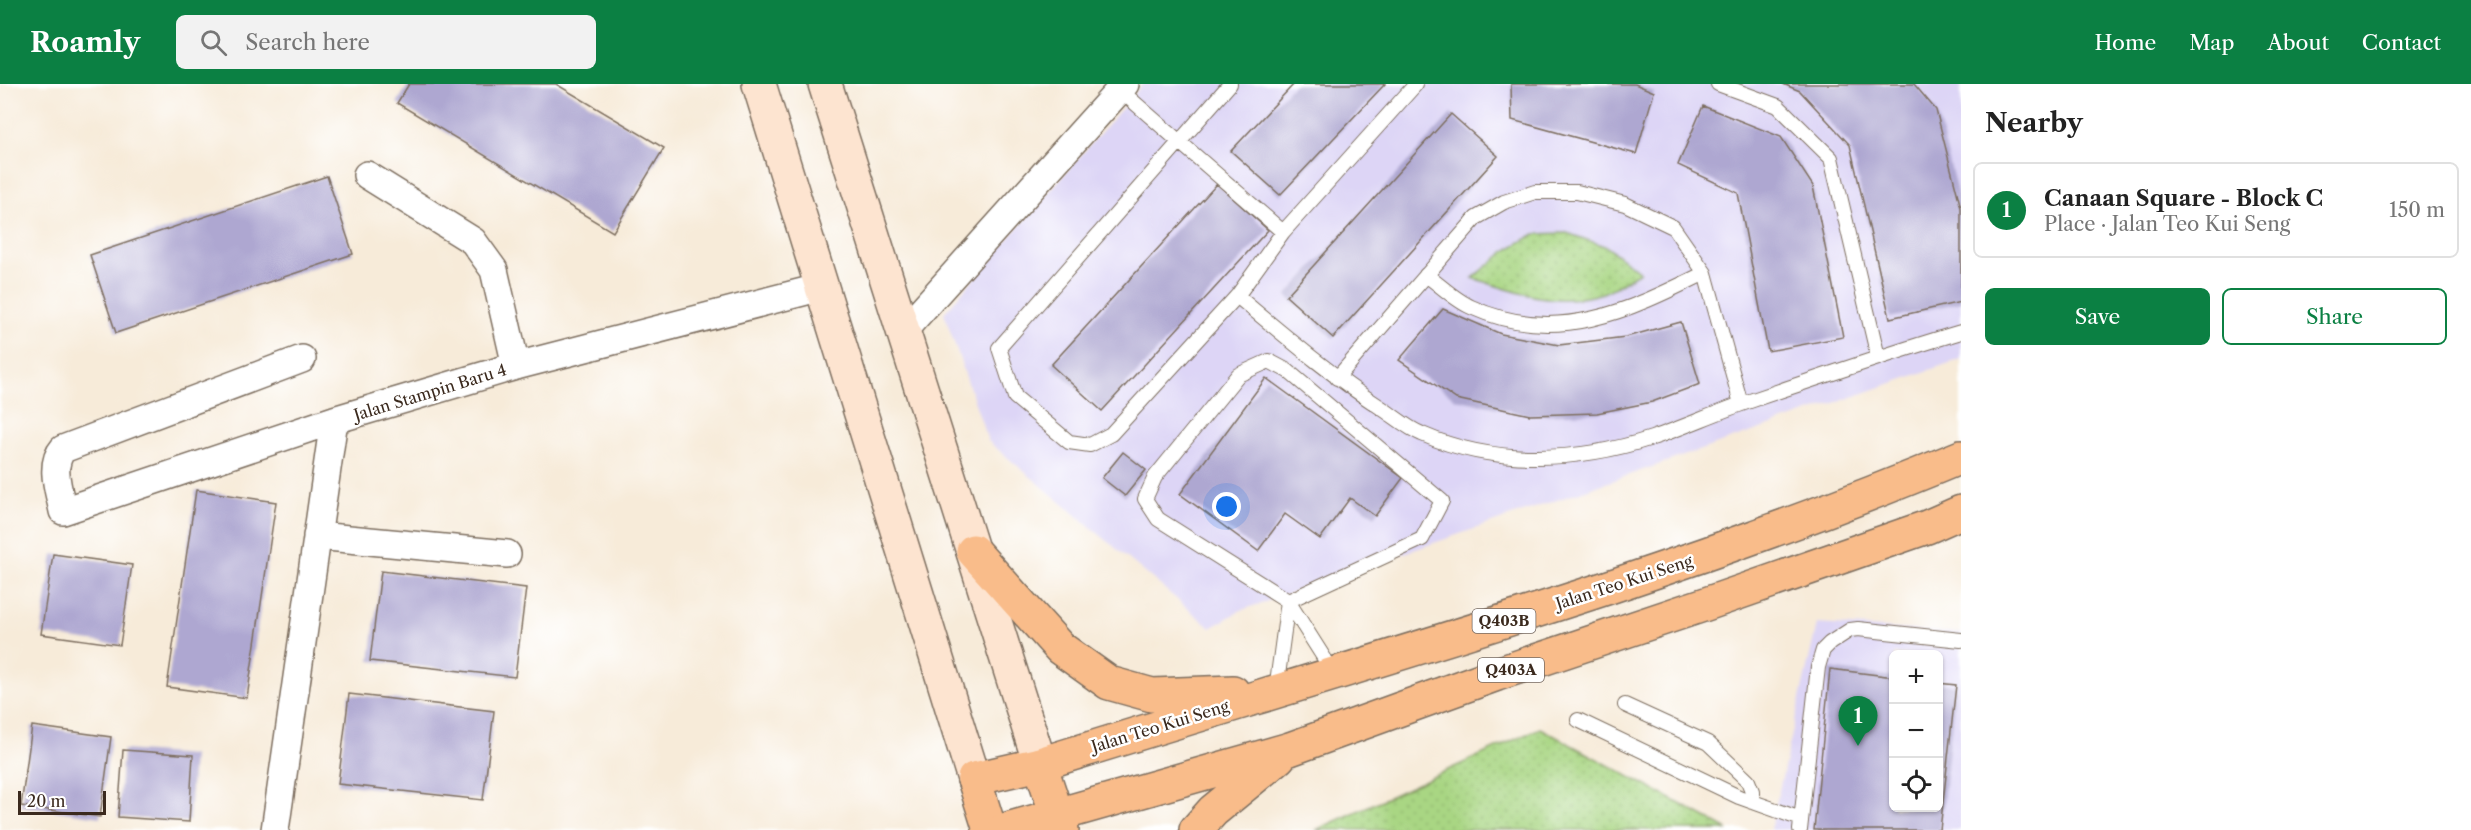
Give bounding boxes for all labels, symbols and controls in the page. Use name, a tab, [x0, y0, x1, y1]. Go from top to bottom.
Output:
search box	[176, 15, 596, 69]
text: Roamly	[30, 25, 140, 59]
icon: search	[197, 26, 230, 59]
text: Search here	[245, 29, 370, 56]
text: Home	[2095, 30, 2156, 55]
text: Map	[2189, 30, 2234, 55]
text: About	[2267, 30, 2329, 55]
text: Contact	[2362, 30, 2441, 55]
text: Nearby	[1985, 107, 2083, 139]
text: Canaan Square - Block C	[2044, 185, 2323, 212]
text: 1	[2002, 198, 2011, 222]
text: 150 m	[2389, 198, 2445, 222]
text: Place · Jalan Teo Kui Seng	[2044, 212, 2290, 236]
button: Save	[1985, 288, 2210, 345]
button: Share	[2222, 288, 2447, 345]
street label: Jalan Stampin Baru 4	[348, 359, 509, 426]
your location	[1212, 492, 1241, 521]
street label: Jalan Teo Kui Seng	[1550, 550, 1696, 615]
road number: Q403B	[1472, 609, 1536, 633]
map controls	[1889, 650, 1943, 812]
button: +	[1889, 650, 1943, 704]
road number: Q403A	[1478, 658, 1544, 682]
street label: Jalan Teo Kui Seng	[1086, 695, 1232, 757]
pin: 1	[1838, 696, 1878, 746]
button: −	[1889, 704, 1943, 758]
button: locate	[1889, 758, 1943, 812]
scale bar	[18, 788, 106, 816]
text: 20 m	[27, 791, 66, 811]

